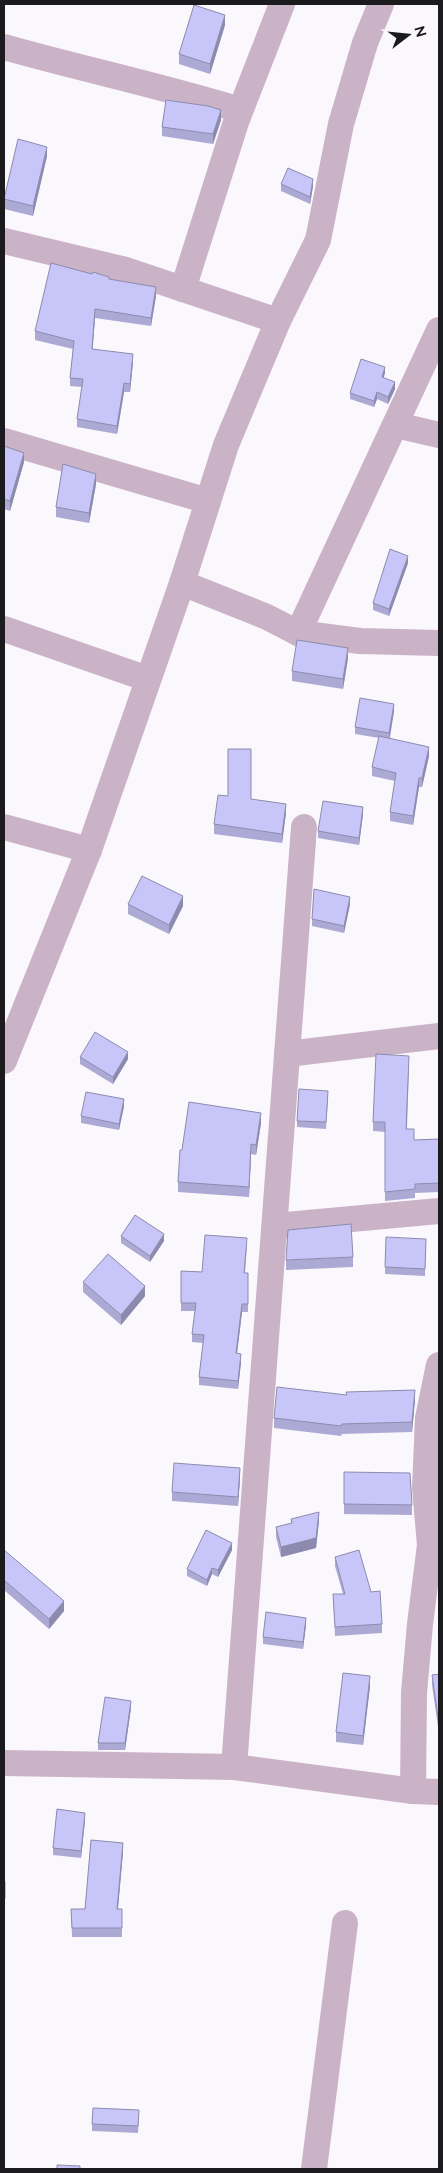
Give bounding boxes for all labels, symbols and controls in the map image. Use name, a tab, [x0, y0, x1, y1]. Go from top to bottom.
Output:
north arrow	[383, 10, 433, 60]
text: N	[411, 24, 430, 39]

